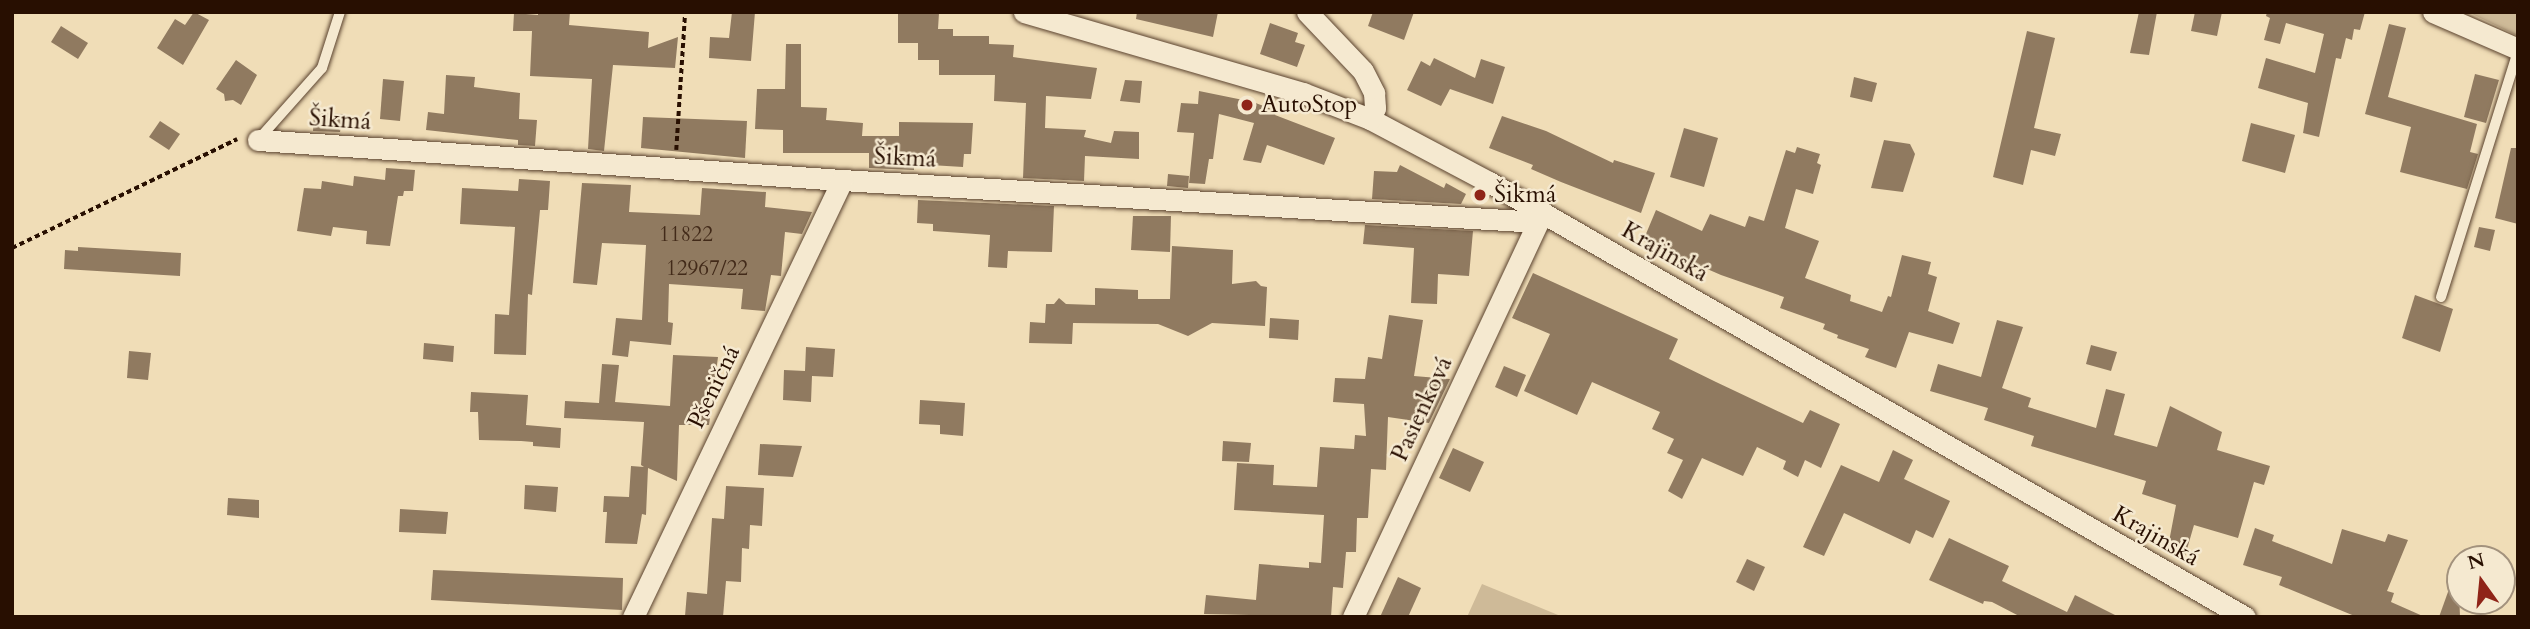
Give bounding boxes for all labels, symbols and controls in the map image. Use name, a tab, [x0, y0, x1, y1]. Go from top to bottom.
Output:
place label: AutoStop	[1261, 91, 1357, 119]
marker: AutoStop	[1239, 97, 1255, 113]
street label: Šikmá	[308, 103, 372, 137]
street label: Šikmá	[873, 142, 937, 174]
place label: Šikmá	[1494, 181, 1556, 209]
marker: Šikmá	[1472, 187, 1488, 203]
street label: Krajinská	[1616, 216, 1714, 288]
house number: 11822	[659, 222, 713, 248]
house number: 12967/22	[666, 256, 748, 282]
street label: Pšeničná	[682, 341, 746, 433]
street label: Pasienková	[1385, 352, 1459, 466]
street label: Krajinská	[2107, 500, 2205, 572]
north arrow	[2446, 545, 2516, 615]
text: N	[2465, 547, 2487, 576]

